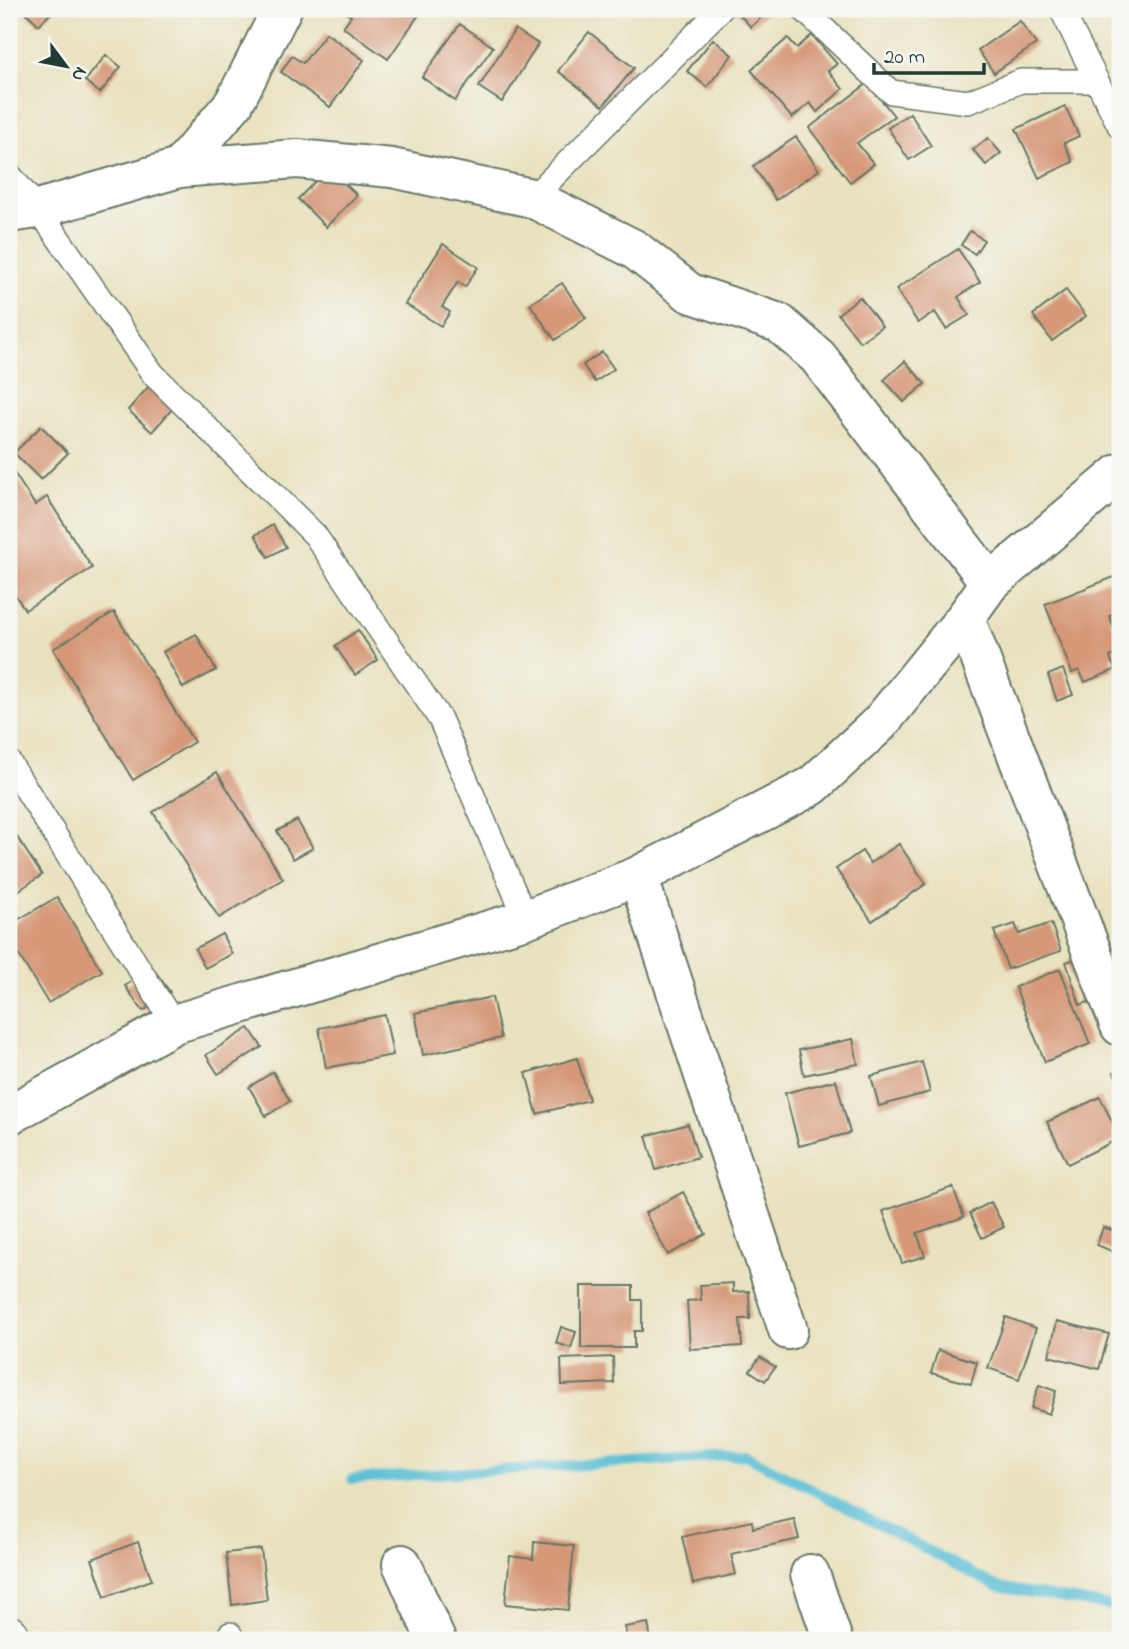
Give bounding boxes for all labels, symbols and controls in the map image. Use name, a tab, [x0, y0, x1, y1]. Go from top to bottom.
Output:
north arrow	[32, 32, 102, 102]
scale bar	[874, 32, 984, 76]
text: 20 m	[884, 43, 925, 73]
text: N	[63, 61, 93, 86]

